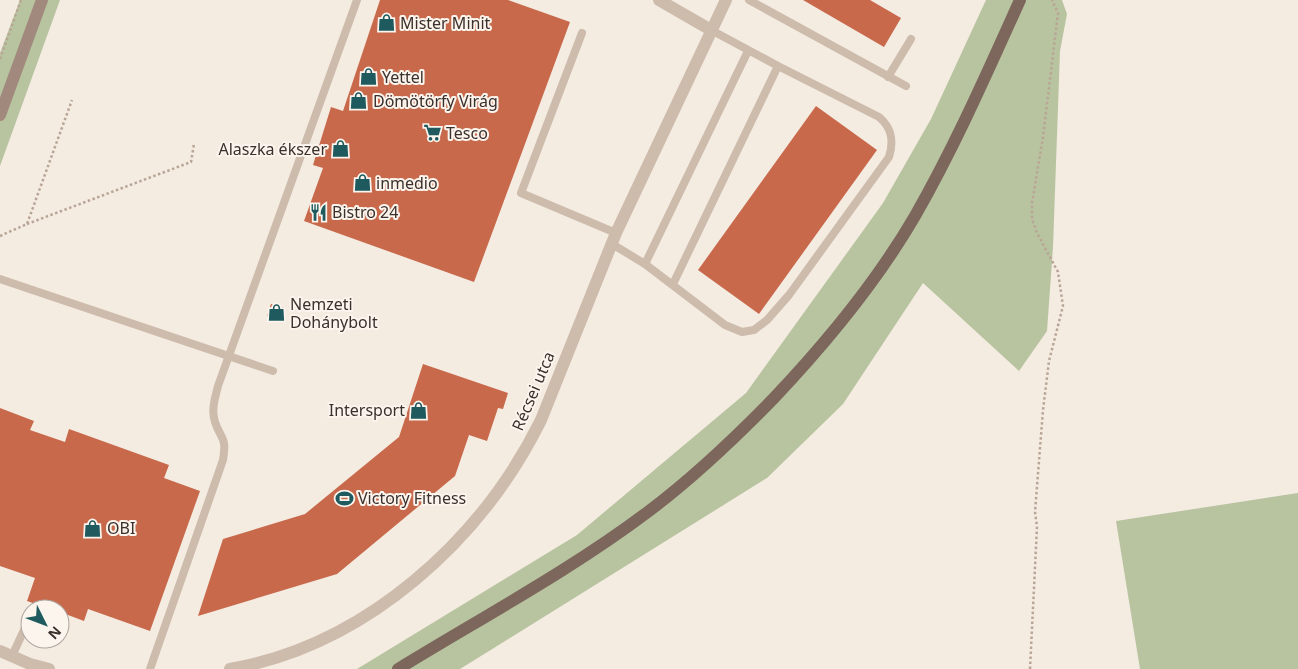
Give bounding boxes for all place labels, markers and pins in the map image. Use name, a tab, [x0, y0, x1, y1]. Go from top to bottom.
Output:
place label: Mister Minit	[400, 12, 491, 34]
shop icon: Mister Minit	[376, 13, 396, 33]
place label: Yettel	[382, 66, 424, 88]
shop icon: Yettel	[358, 67, 378, 87]
place label: Dömötörfy Virág	[373, 90, 498, 112]
shop icon: Dömötörfy Virág	[349, 91, 369, 111]
place label: Tesco	[446, 122, 488, 144]
supermarket icon: Tesco	[422, 123, 442, 143]
place label: Alaszka ékszer	[218, 138, 327, 160]
shop icon: Alaszka ékszer	[331, 139, 351, 159]
place label: inmedio	[376, 172, 438, 194]
shop icon: inmedio	[352, 173, 372, 193]
place label: Bistro 24	[332, 201, 398, 223]
restaurant icon: Bistro 24	[308, 202, 328, 222]
place label: Nemzeti Dohánybolt	[290, 293, 378, 333]
shop icon: Nemzeti Dohánybolt	[266, 303, 286, 323]
place label: Intersport	[329, 399, 405, 421]
shop icon: Intersport	[409, 400, 429, 420]
place label: Victory Fitness	[358, 487, 466, 509]
sports icon: Victory Fitness	[334, 488, 354, 508]
place label: OBI	[107, 517, 135, 539]
shop icon: OBI	[83, 518, 103, 538]

